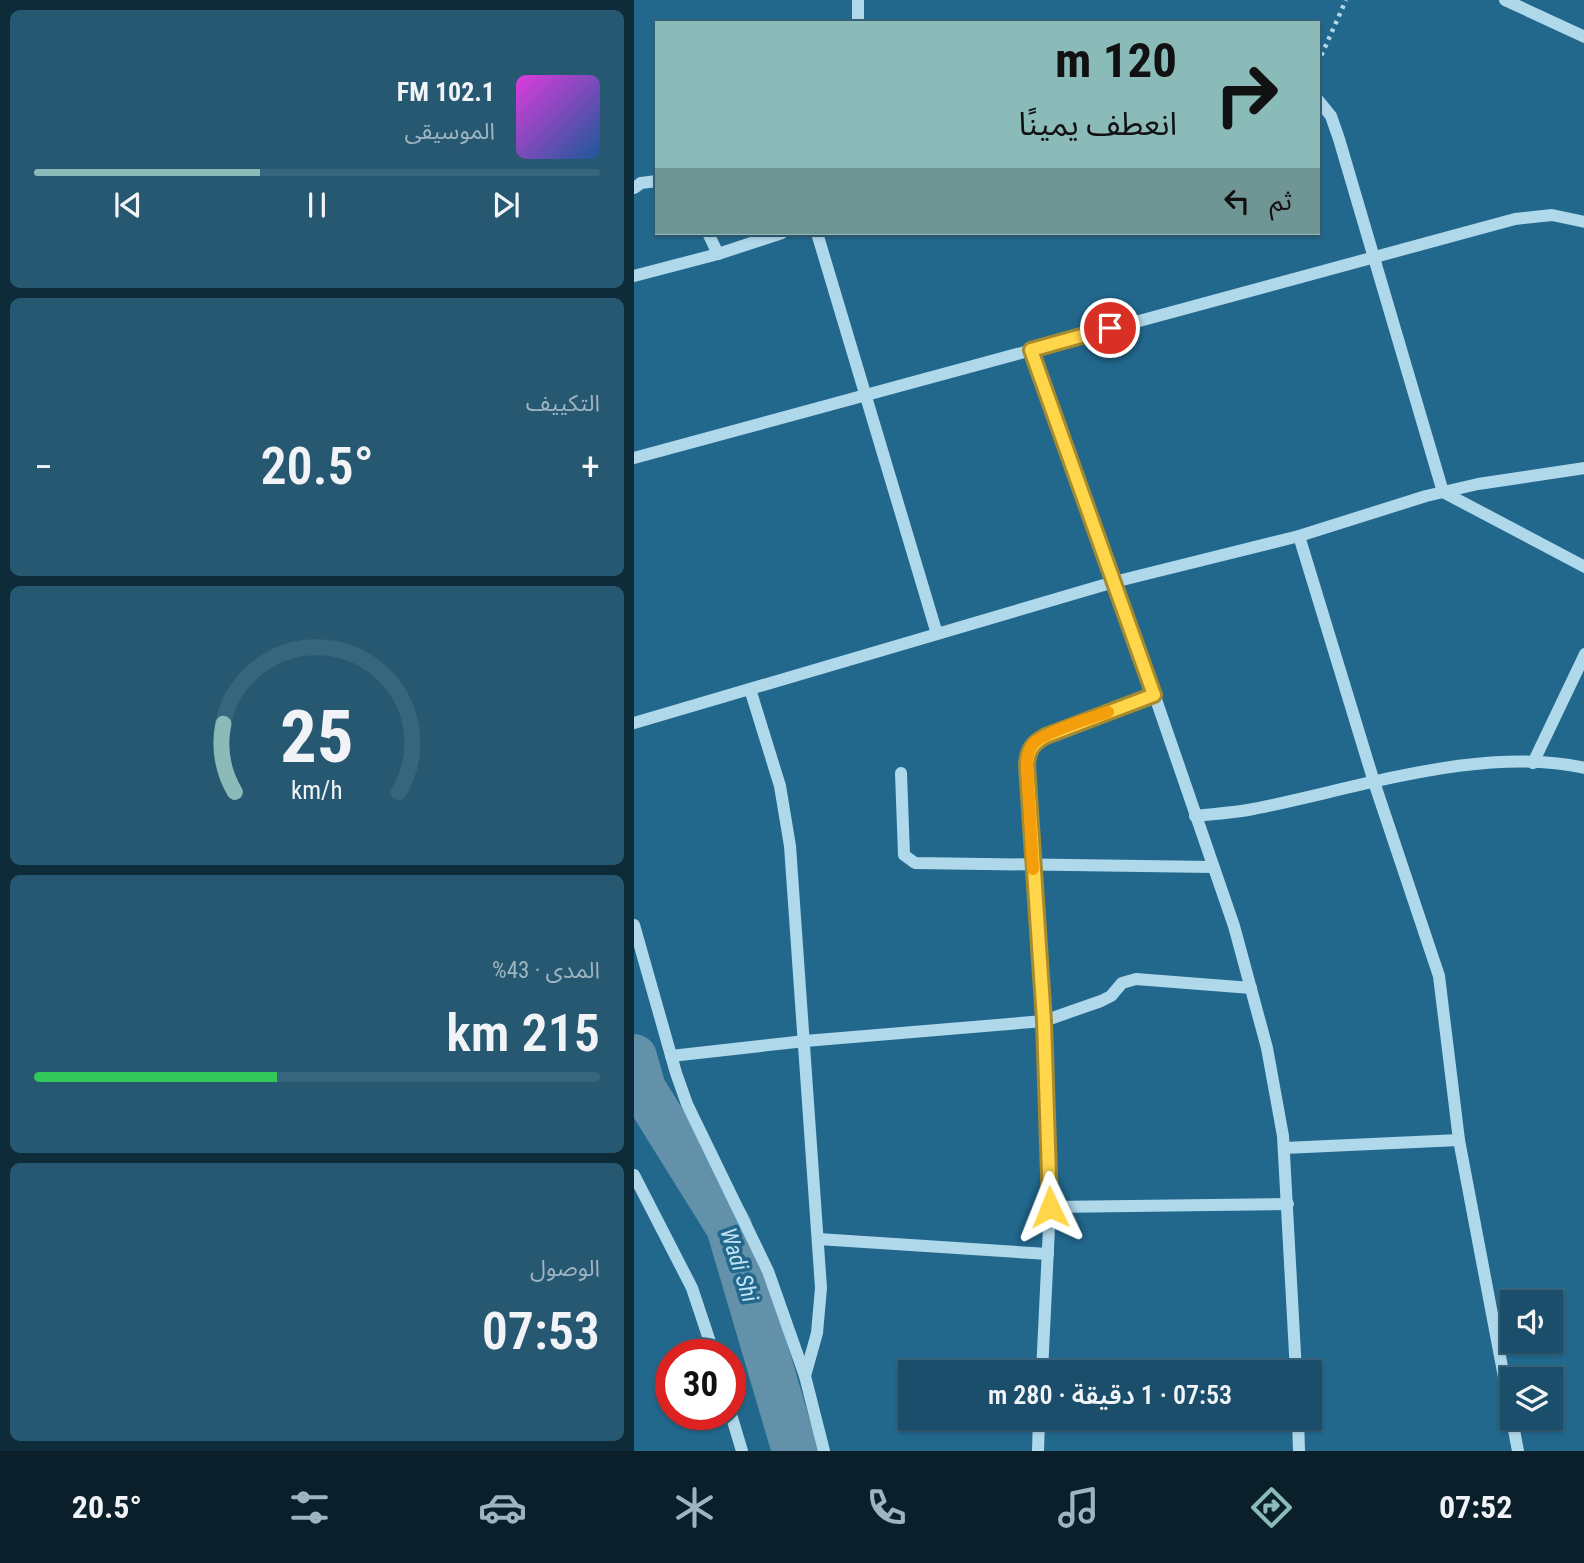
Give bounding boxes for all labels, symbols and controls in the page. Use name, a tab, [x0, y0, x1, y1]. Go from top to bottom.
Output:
text: 120 m	[1055, 32, 1177, 89]
icon: right	[1201, 49, 1292, 140]
text: 102.1 FM	[397, 77, 495, 107]
text: انعطف يمينًا	[1019, 105, 1177, 143]
text: الموسيقى	[404, 118, 495, 145]
icon: left	[1218, 182, 1256, 220]
icon: previous	[109, 186, 147, 224]
icon: pause	[298, 186, 336, 224]
icon: next	[487, 186, 525, 224]
text: ثم	[1270, 186, 1292, 216]
pin	[1080, 298, 1140, 358]
icon: arrive	[1091, 309, 1129, 347]
text: التكييف	[526, 390, 600, 417]
text: 20.5°	[260, 436, 374, 497]
text: −	[34, 445, 53, 489]
text: +	[581, 445, 600, 489]
text: 25	[280, 694, 354, 780]
text: km/h	[291, 775, 343, 804]
text: المدى · 43%	[492, 957, 600, 984]
text: 215 km	[446, 1003, 600, 1064]
position arrow	[1013, 1170, 1087, 1244]
water label: Wadi Shi	[714, 1225, 764, 1306]
text: الوصول	[530, 1255, 600, 1282]
map controls	[1500, 1290, 1563, 1430]
button: sound	[1500, 1290, 1563, 1353]
text: 07:53	[482, 1301, 600, 1362]
speed limit sign: 30	[655, 1339, 746, 1430]
button: layers	[1500, 1367, 1563, 1430]
text: 07:53 · 1 دقيقة · 280 m	[988, 1380, 1232, 1410]
icon: filters	[285, 1483, 334, 1532]
icon: car	[478, 1483, 527, 1532]
icon: climate	[670, 1483, 719, 1532]
icon: phone	[862, 1483, 911, 1532]
icon: music	[1054, 1483, 1103, 1532]
icon: directions	[1247, 1483, 1296, 1532]
text: 20.5°	[72, 1488, 142, 1526]
text: 07:52	[1439, 1488, 1512, 1526]

